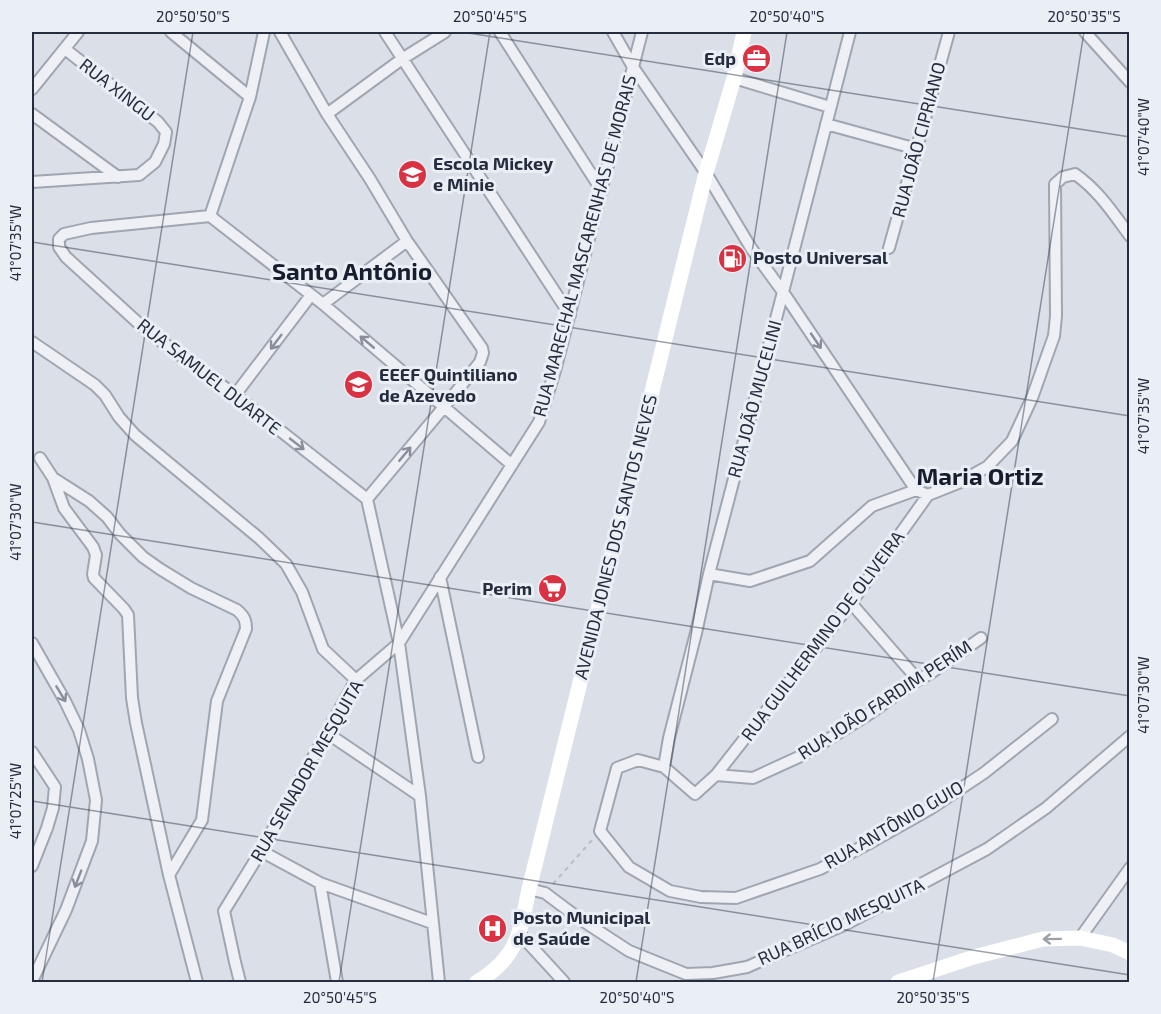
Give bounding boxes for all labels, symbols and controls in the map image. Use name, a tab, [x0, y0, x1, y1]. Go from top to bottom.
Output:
text: 20°50'50"S	[156, 7, 230, 25]
text: 20°50'45"S	[453, 7, 527, 25]
text: 20°50'40"S	[750, 7, 824, 25]
text: 20°50'35"S	[1047, 7, 1121, 25]
office icon: Edp	[741, 43, 773, 75]
place label: Edp	[704, 47, 736, 69]
street label: RUA XINGU	[76, 53, 160, 125]
street label: RUA JOÃO CIPRIANO	[887, 60, 949, 220]
street label: RUA MARECHAL MASCARENHAS DE MORAIS	[528, 72, 640, 419]
text: 41°07'40"W	[1134, 98, 1152, 176]
place label: Escola Mickey e Minie	[433, 152, 554, 195]
school or university icon: Escola Mickey e Minie	[396, 158, 428, 190]
text: 41°07'35"W	[6, 205, 24, 281]
fuel station icon: Posto Universal	[716, 242, 748, 274]
place label: Posto Universal	[753, 246, 888, 268]
district label: Santo Antônio	[272, 256, 432, 285]
street label: RUA SAMUEL DUARTE	[133, 313, 286, 439]
street label: RUA JOÃO MUCELINI	[722, 318, 786, 480]
one-way arrow	[810, 332, 822, 349]
one-way arrow	[269, 334, 282, 350]
one-way arrow	[360, 336, 376, 349]
place label: EEEF Quintiliano de Azevedo	[379, 363, 518, 406]
school or university icon: EEEF Quintiliano de Azevedo	[342, 369, 374, 401]
text: 41°07'35"W	[1134, 378, 1152, 454]
street label: AVENIDA JONES DOS SANTOS NEVES	[569, 392, 661, 681]
one-way arrow	[289, 438, 305, 451]
one-way arrow	[398, 446, 411, 462]
district label: Maria Ortiz	[916, 461, 1044, 490]
text: 41°07'30"W	[6, 483, 24, 561]
street label: RUA GUILHERMINO DE OLIVEIRA	[736, 525, 909, 745]
supermarket icon: Perim	[537, 573, 569, 605]
place label: Perim	[482, 577, 532, 599]
street label: RUA JOÃO FARDIM PERÍM	[794, 635, 975, 764]
text: 41°07'30"W	[1134, 656, 1152, 734]
street label: RUA SENADOR MESQUITA	[245, 675, 368, 865]
one-way arrow	[55, 685, 67, 702]
text: 41°07'25"W	[6, 763, 24, 839]
street label: RUA ANTÔNIO GUIO	[820, 775, 967, 873]
one-way arrow	[71, 870, 82, 888]
street label: RUA BRÍCIO MESQUITA	[754, 873, 928, 969]
place label: Posto Municipal de Saúde	[513, 906, 650, 949]
hospital icon: Posto Municipal de Saúde	[476, 912, 508, 944]
one-way arrow	[1043, 933, 1063, 945]
text: 20°50'45"S	[303, 988, 377, 1006]
text: 20°50'40"S	[600, 988, 674, 1006]
text: 20°50'35"S	[896, 988, 970, 1006]

